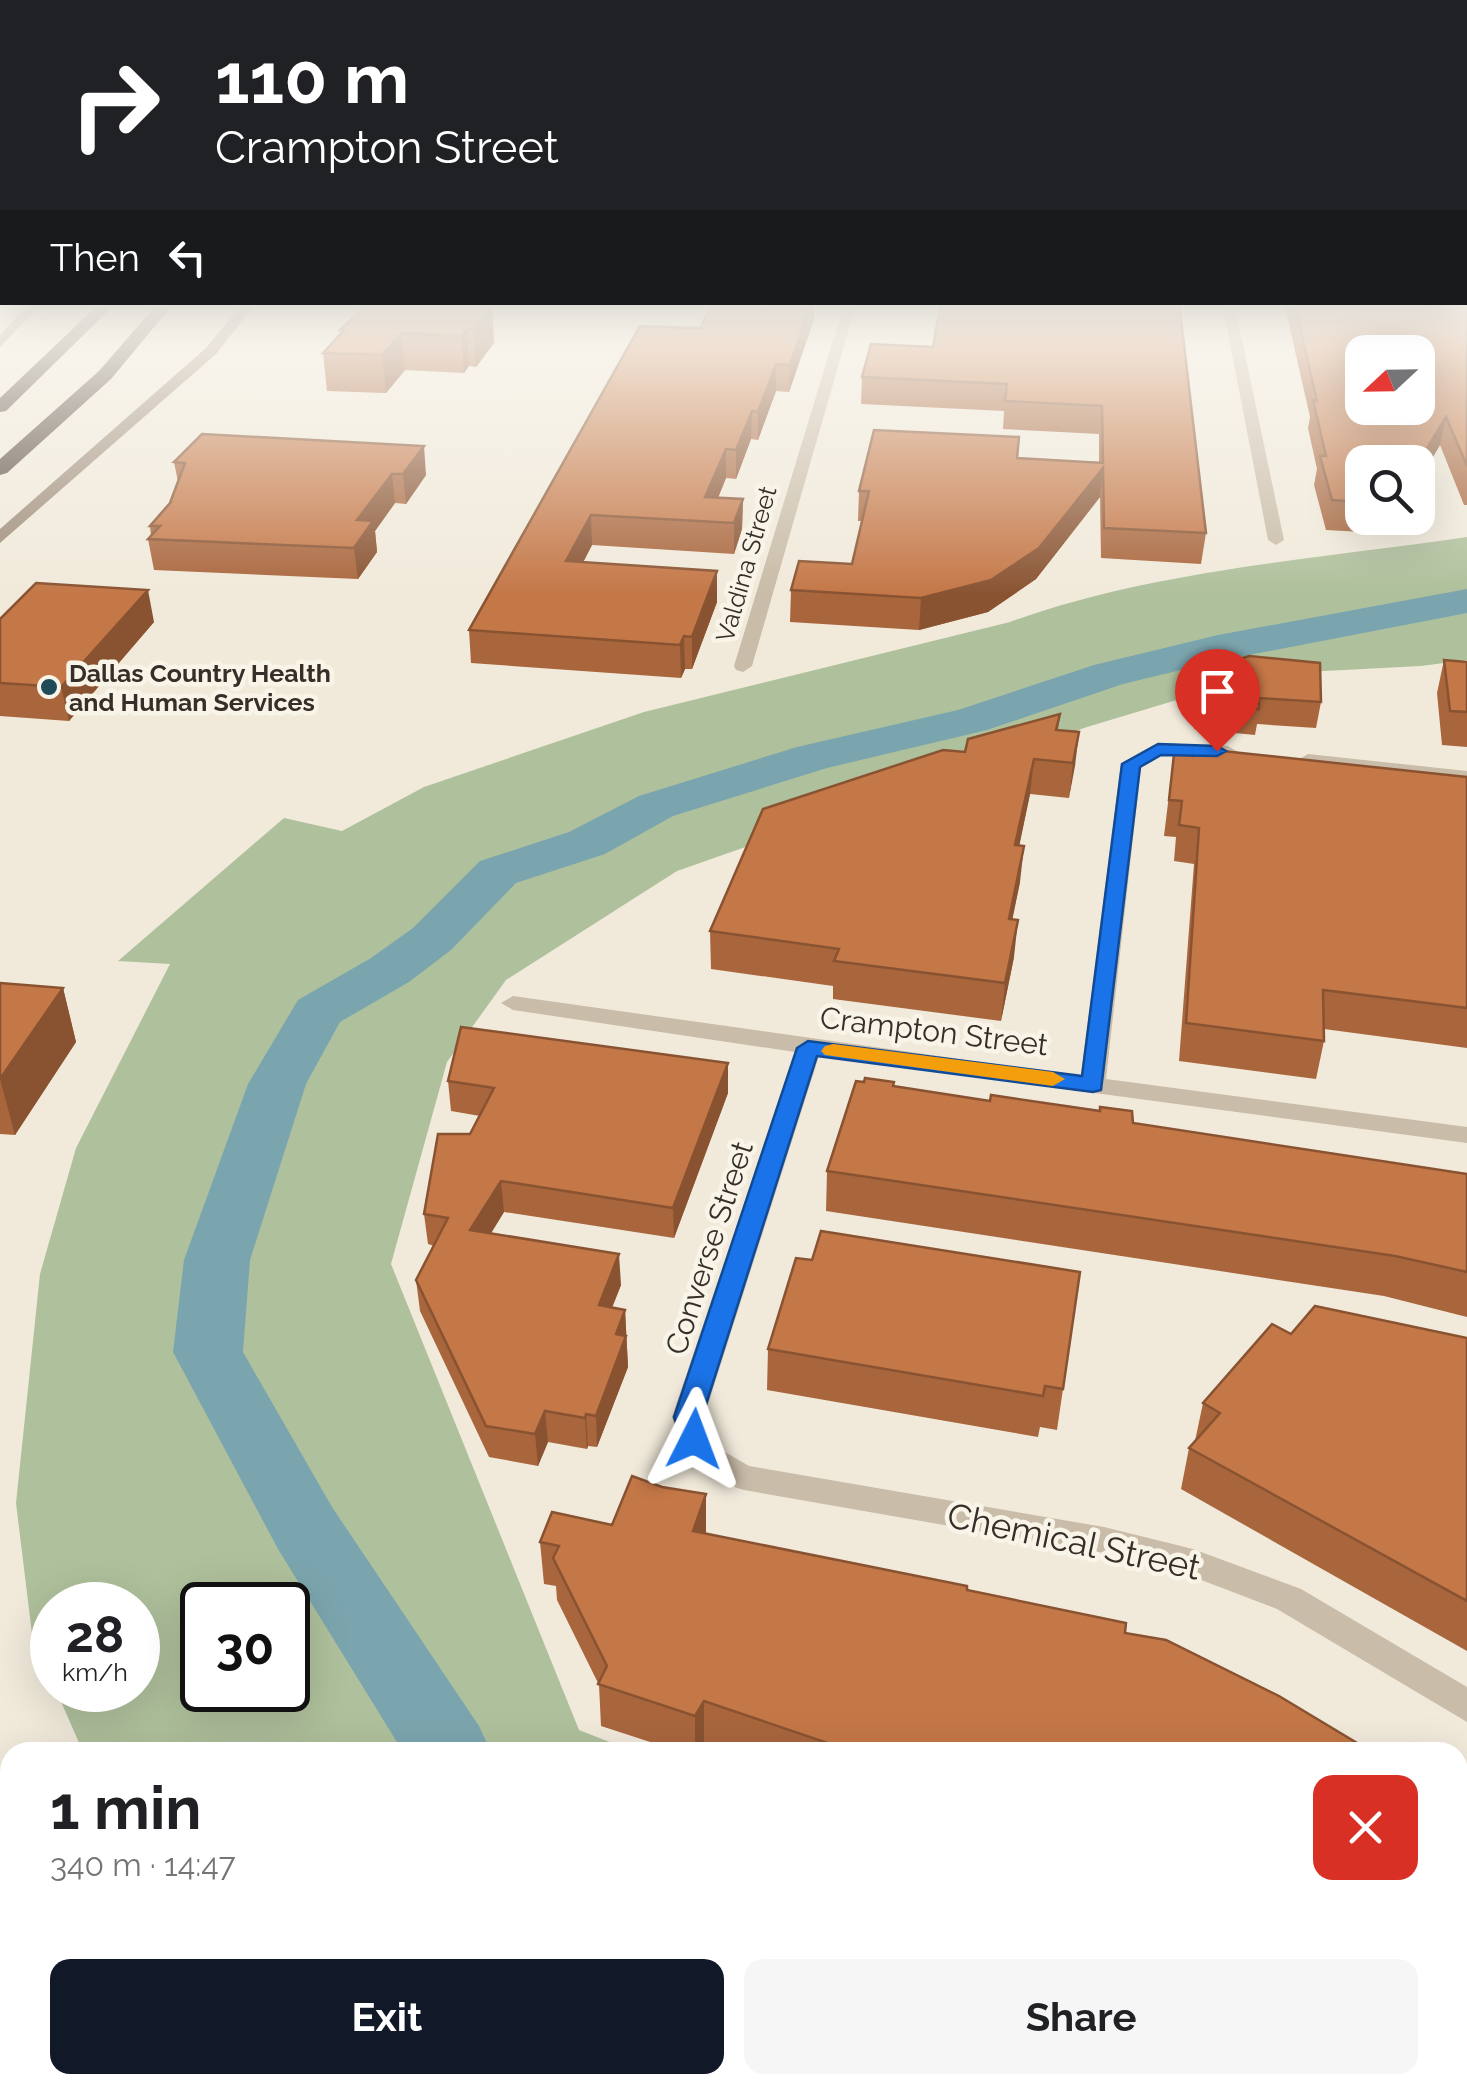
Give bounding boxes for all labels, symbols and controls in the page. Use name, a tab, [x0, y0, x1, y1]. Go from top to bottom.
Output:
text: 110 m	[215, 37, 409, 119]
icon: right	[50, 40, 180, 170]
text: Crampton Street	[215, 121, 559, 174]
icon: left	[160, 230, 215, 285]
text: Then	[50, 235, 140, 280]
north arrow	[1345, 335, 1435, 425]
map controls	[1345, 335, 1435, 535]
button: search	[1345, 445, 1435, 535]
street label: Valdina Street	[709, 482, 783, 646]
pin	[1175, 649, 1260, 752]
place label: Dallas Country Health and Human Services	[69, 658, 331, 717]
icon: arrive	[1190, 664, 1245, 719]
marker: Dallas Country Health and Human Services	[38, 676, 60, 698]
street label: Crampton Street	[818, 1000, 1050, 1062]
street label: Converse Street	[658, 1137, 760, 1359]
position arrow	[642, 1387, 746, 1491]
street label: Chemical Street	[944, 1494, 1204, 1588]
speed limit sign: 30	[180, 1582, 310, 1712]
text: 28	[66, 1605, 124, 1664]
text: km/h	[62, 1657, 128, 1687]
text: 1 min	[50, 1773, 201, 1843]
button: close	[1313, 1775, 1418, 1880]
text: 340 m · 14:47	[50, 1846, 236, 1883]
button: Exit	[50, 1959, 724, 2074]
button: Share	[744, 1959, 1418, 2074]

